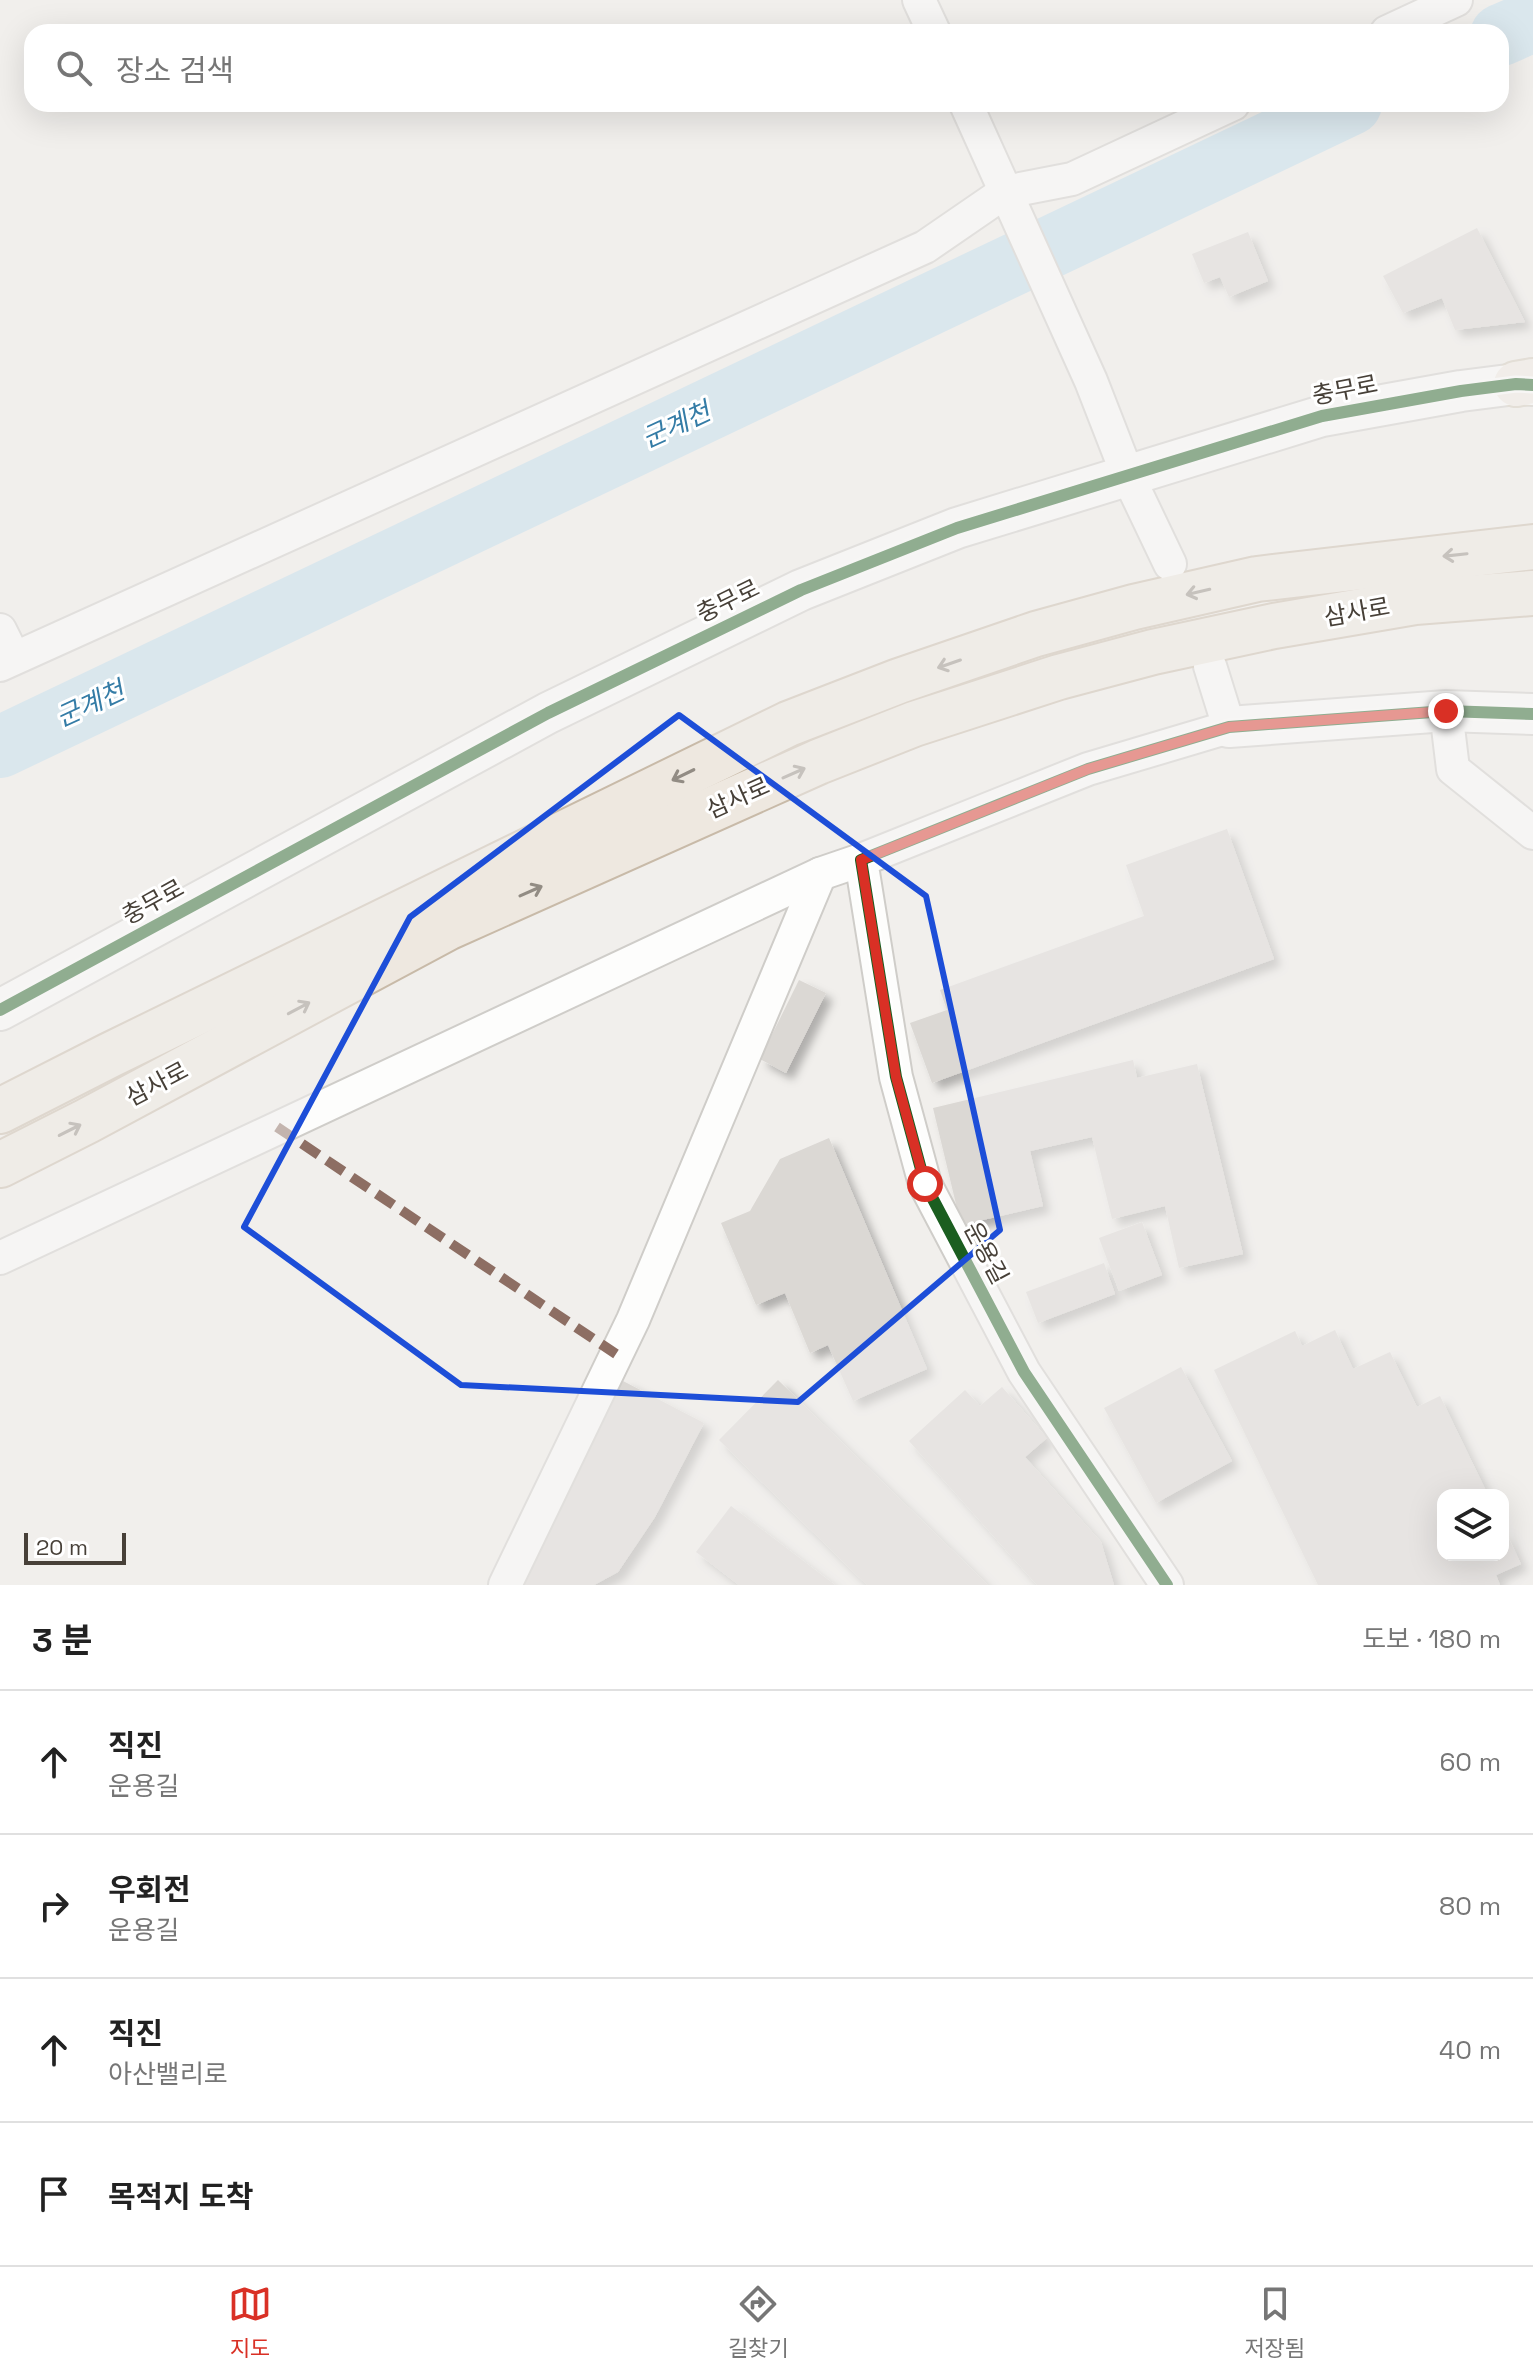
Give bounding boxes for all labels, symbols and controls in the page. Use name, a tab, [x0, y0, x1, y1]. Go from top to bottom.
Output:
search box	[24, 24, 1509, 112]
icon: search	[52, 46, 96, 90]
text: 장소 검색	[116, 51, 234, 90]
street label: 충무로	[1309, 368, 1380, 411]
water label: 군계천	[636, 393, 718, 456]
one-way arrow	[1443, 547, 1469, 562]
street label: 충무로	[691, 572, 764, 629]
one-way arrow	[1186, 585, 1212, 600]
street label: 삼사로	[1322, 590, 1392, 633]
one-way arrow	[936, 657, 961, 672]
water label: 군계천	[50, 672, 132, 735]
route end	[1428, 693, 1464, 729]
one-way arrow	[782, 765, 806, 780]
one-way arrow	[672, 768, 696, 783]
street label: 삼사로	[701, 770, 774, 825]
street label: 충무로	[116, 872, 189, 931]
one-way arrow	[518, 882, 543, 897]
one-way arrow	[287, 999, 310, 1015]
street label: 삼사로	[120, 1054, 193, 1113]
one-way arrow	[57, 1122, 81, 1137]
route start	[907, 1166, 943, 1202]
street label: 운용길	[957, 1216, 1016, 1289]
map controls	[1437, 1489, 1509, 1561]
button: layers	[1437, 1489, 1509, 1561]
scale bar	[24, 1529, 126, 1565]
text: 20 m	[36, 1533, 88, 1561]
text: 3 분	[32, 1619, 93, 1662]
text: 도보 · 180 m	[1362, 1622, 1501, 1656]
text: 직진	[108, 1726, 163, 1765]
icon: ahead	[32, 1740, 76, 1784]
text: 60 m	[1439, 1745, 1501, 1779]
text: 운용길	[108, 1769, 180, 1803]
text: 우회전	[108, 1870, 191, 1909]
icon: right	[32, 1884, 76, 1928]
text: 80 m	[1439, 1889, 1501, 1923]
text: 운용길	[108, 1913, 180, 1947]
text: 직진	[108, 2014, 163, 2053]
icon: ahead	[32, 2028, 76, 2072]
text: 40 m	[1439, 2033, 1501, 2067]
text: 아산밸리로	[108, 2057, 228, 2091]
icon: arrive	[32, 2172, 76, 2216]
text: 목적지 도착	[108, 2177, 254, 2216]
tab: 지도	[228, 2282, 272, 2362]
tab: 길찾기	[728, 2282, 789, 2362]
tab: 저장됨	[1244, 2282, 1305, 2362]

